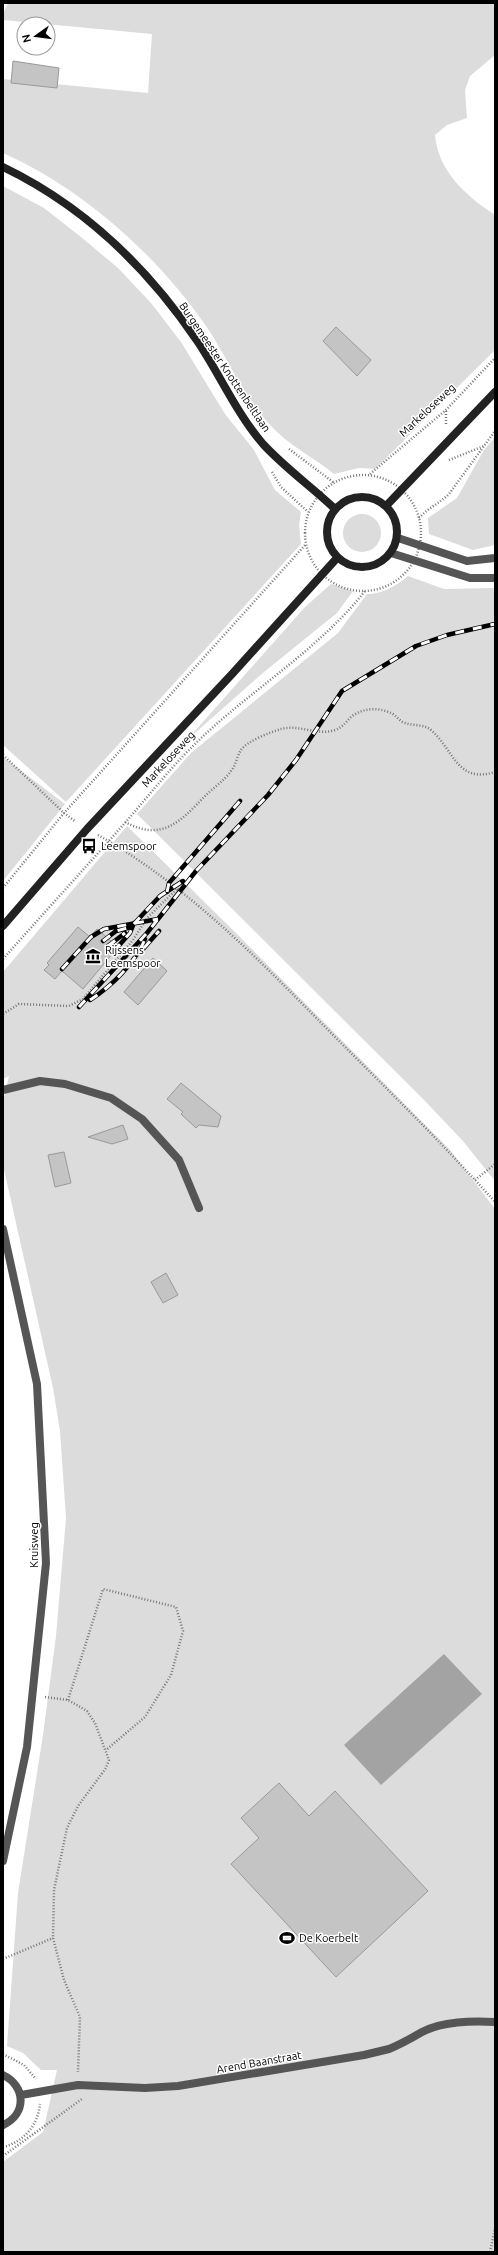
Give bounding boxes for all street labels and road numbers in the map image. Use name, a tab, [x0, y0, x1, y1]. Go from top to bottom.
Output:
street label: Burgemeester Knottenbeltlaan	[177, 300, 273, 434]
street label: Markeloseweg	[397, 381, 457, 439]
street label: Markeloseweg	[139, 729, 197, 789]
street label: Kruisweg	[28, 1522, 40, 1568]
street label: Arend Baanstraat	[216, 2049, 303, 2075]

